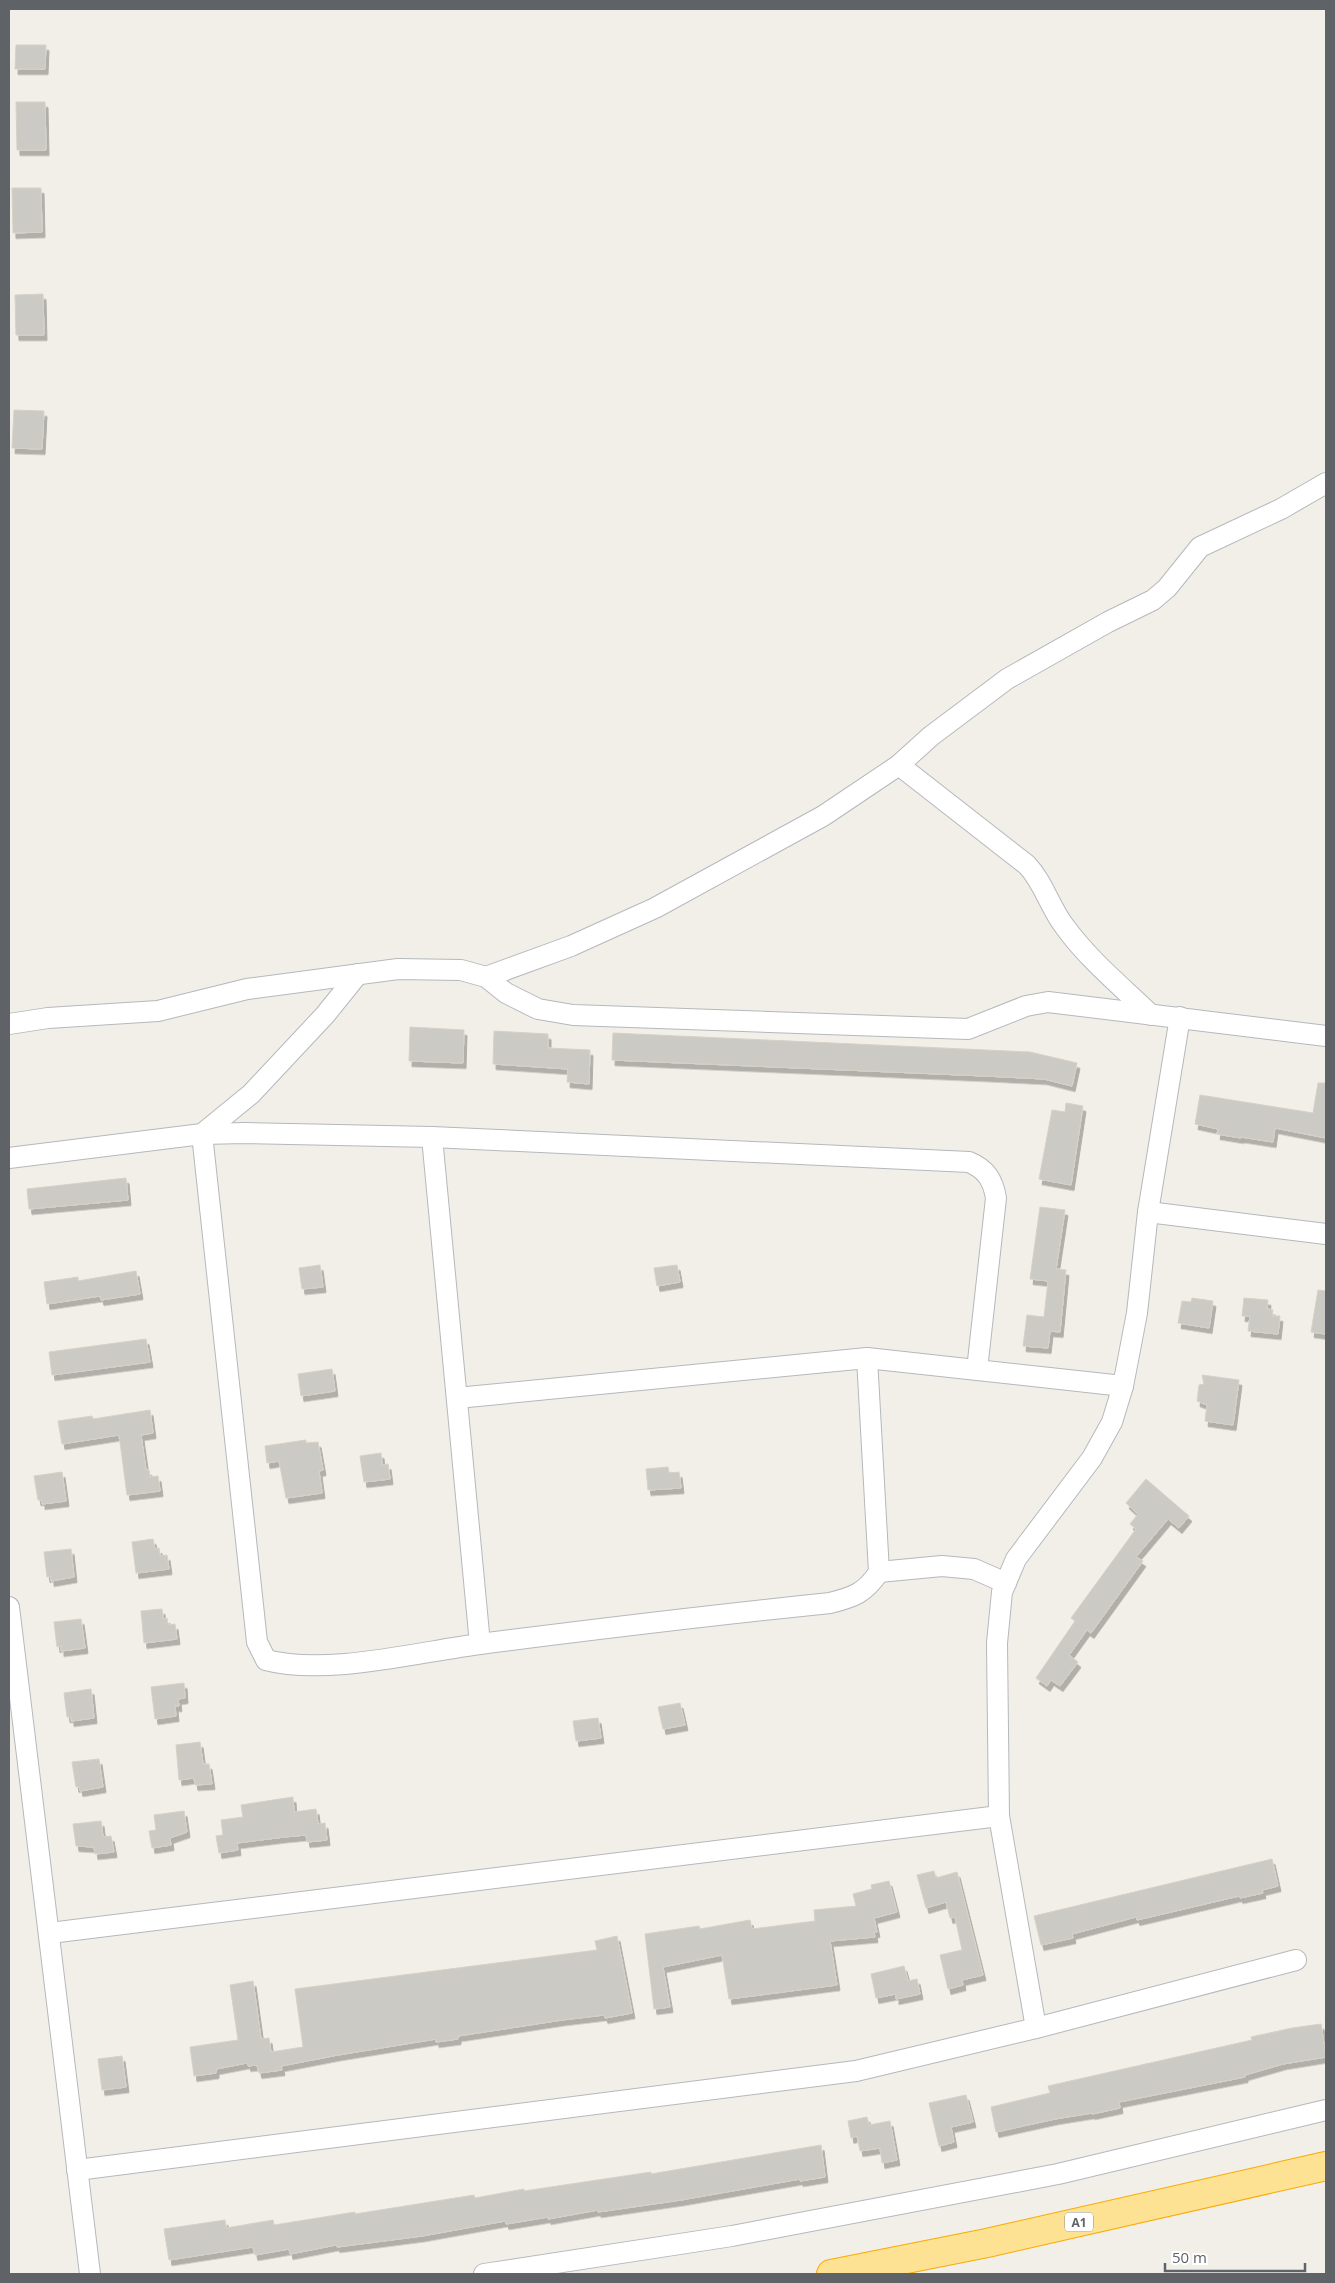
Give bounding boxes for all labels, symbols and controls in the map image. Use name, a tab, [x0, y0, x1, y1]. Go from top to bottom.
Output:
road number: A1	[1065, 2212, 1093, 2232]
scale bar	[1165, 2240, 1305, 2272]
text: 50 m	[1172, 2247, 1207, 2267]

